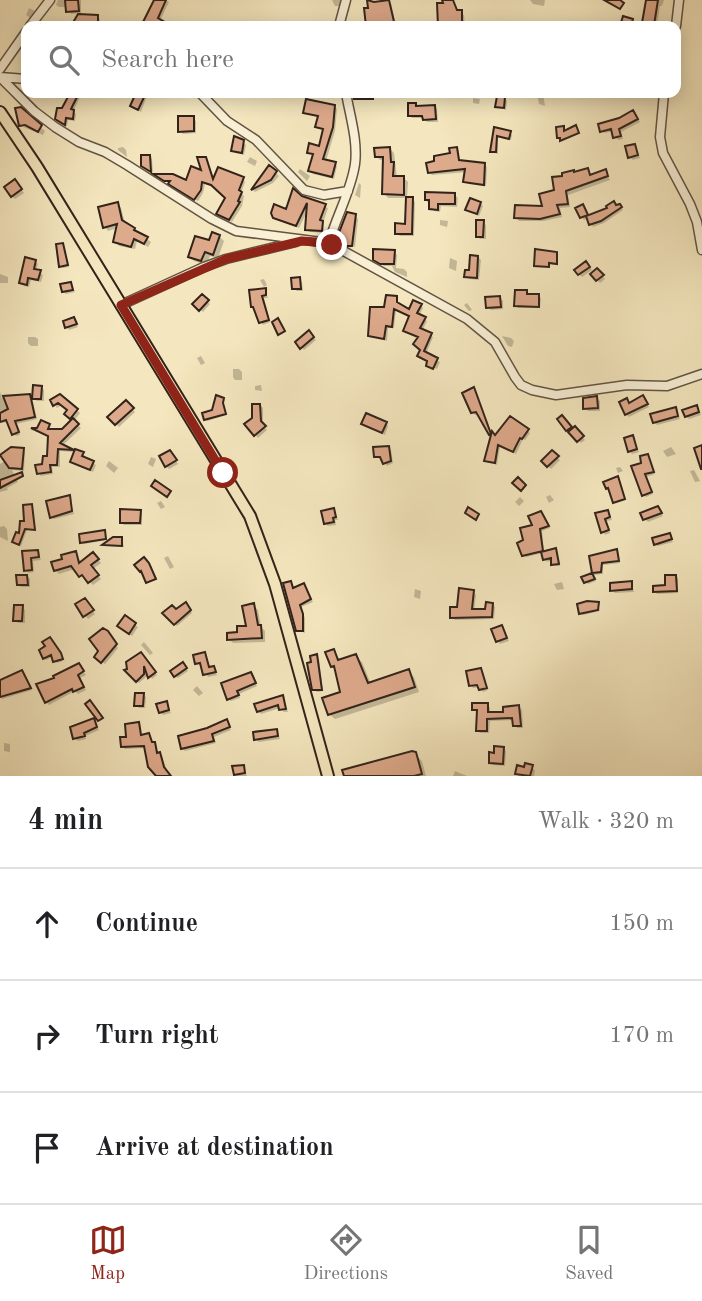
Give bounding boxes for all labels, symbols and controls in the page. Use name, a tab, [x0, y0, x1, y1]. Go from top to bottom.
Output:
search box	[21, 21, 681, 98]
icon: search	[45, 41, 83, 79]
text: Search here	[101, 47, 234, 73]
route end	[316, 229, 347, 260]
route start	[207, 457, 238, 488]
text: 4 min	[28, 806, 103, 836]
text: Walk · 320 m	[538, 810, 674, 833]
icon: ahead	[28, 905, 66, 943]
text: Continue	[95, 911, 198, 937]
text: 150 m	[609, 912, 674, 935]
icon: right	[28, 1017, 66, 1055]
text: Turn right	[95, 1023, 218, 1049]
text: 170 m	[609, 1024, 674, 1047]
icon: arrive	[28, 1129, 66, 1167]
text: Arrive at destination	[95, 1135, 334, 1161]
tab: Map	[89, 1221, 127, 1286]
tab: Directions	[304, 1221, 388, 1286]
tab: Saved	[565, 1221, 613, 1286]

